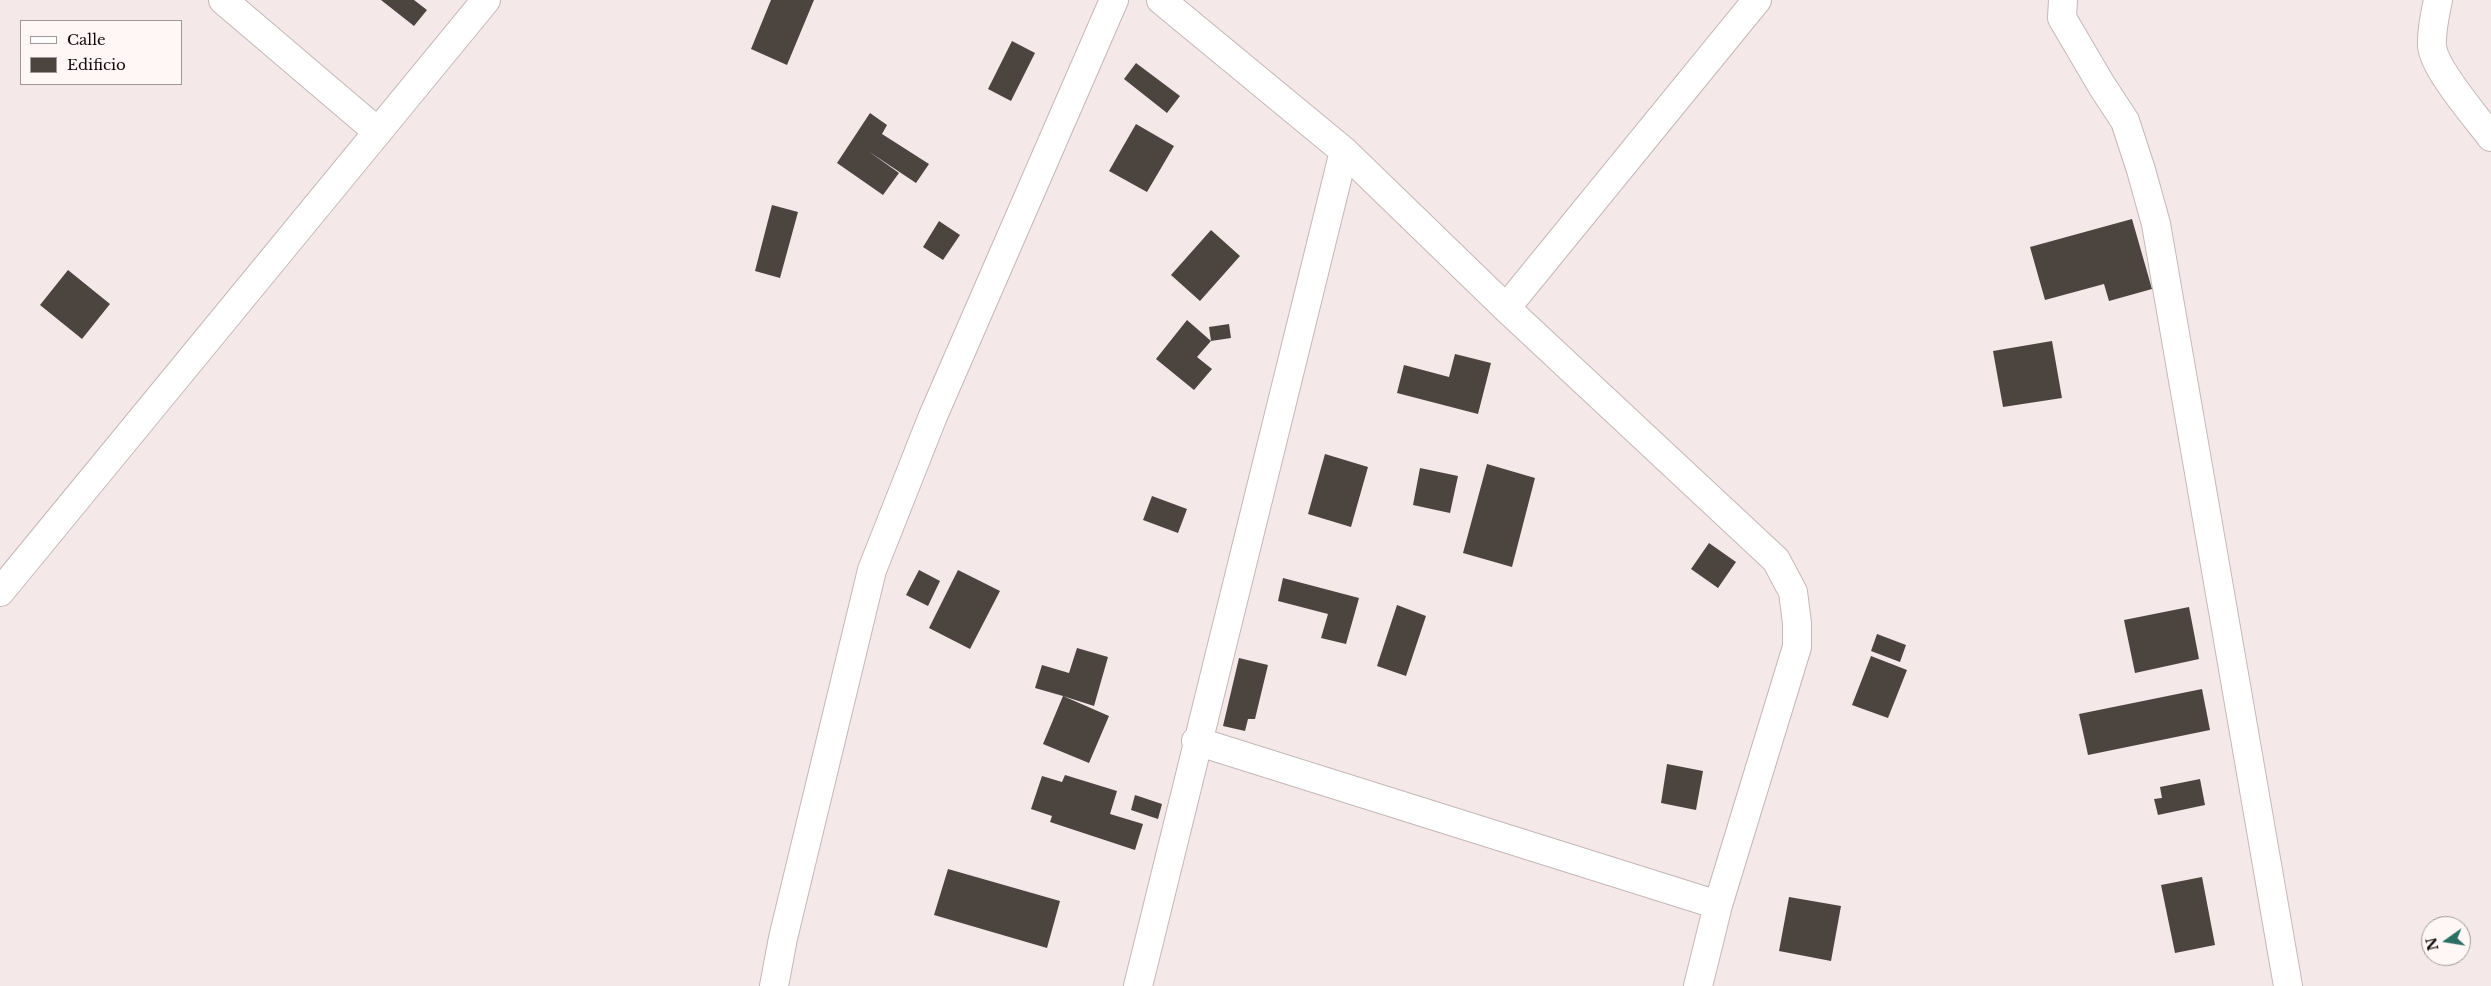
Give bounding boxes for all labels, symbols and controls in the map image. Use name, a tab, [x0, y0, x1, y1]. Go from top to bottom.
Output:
legend	[20, 20, 182, 85]
text: Calle	[67, 30, 106, 49]
text: Edificio	[67, 55, 126, 74]
north arrow	[2421, 916, 2471, 966]
text: N	[2422, 936, 2443, 953]

